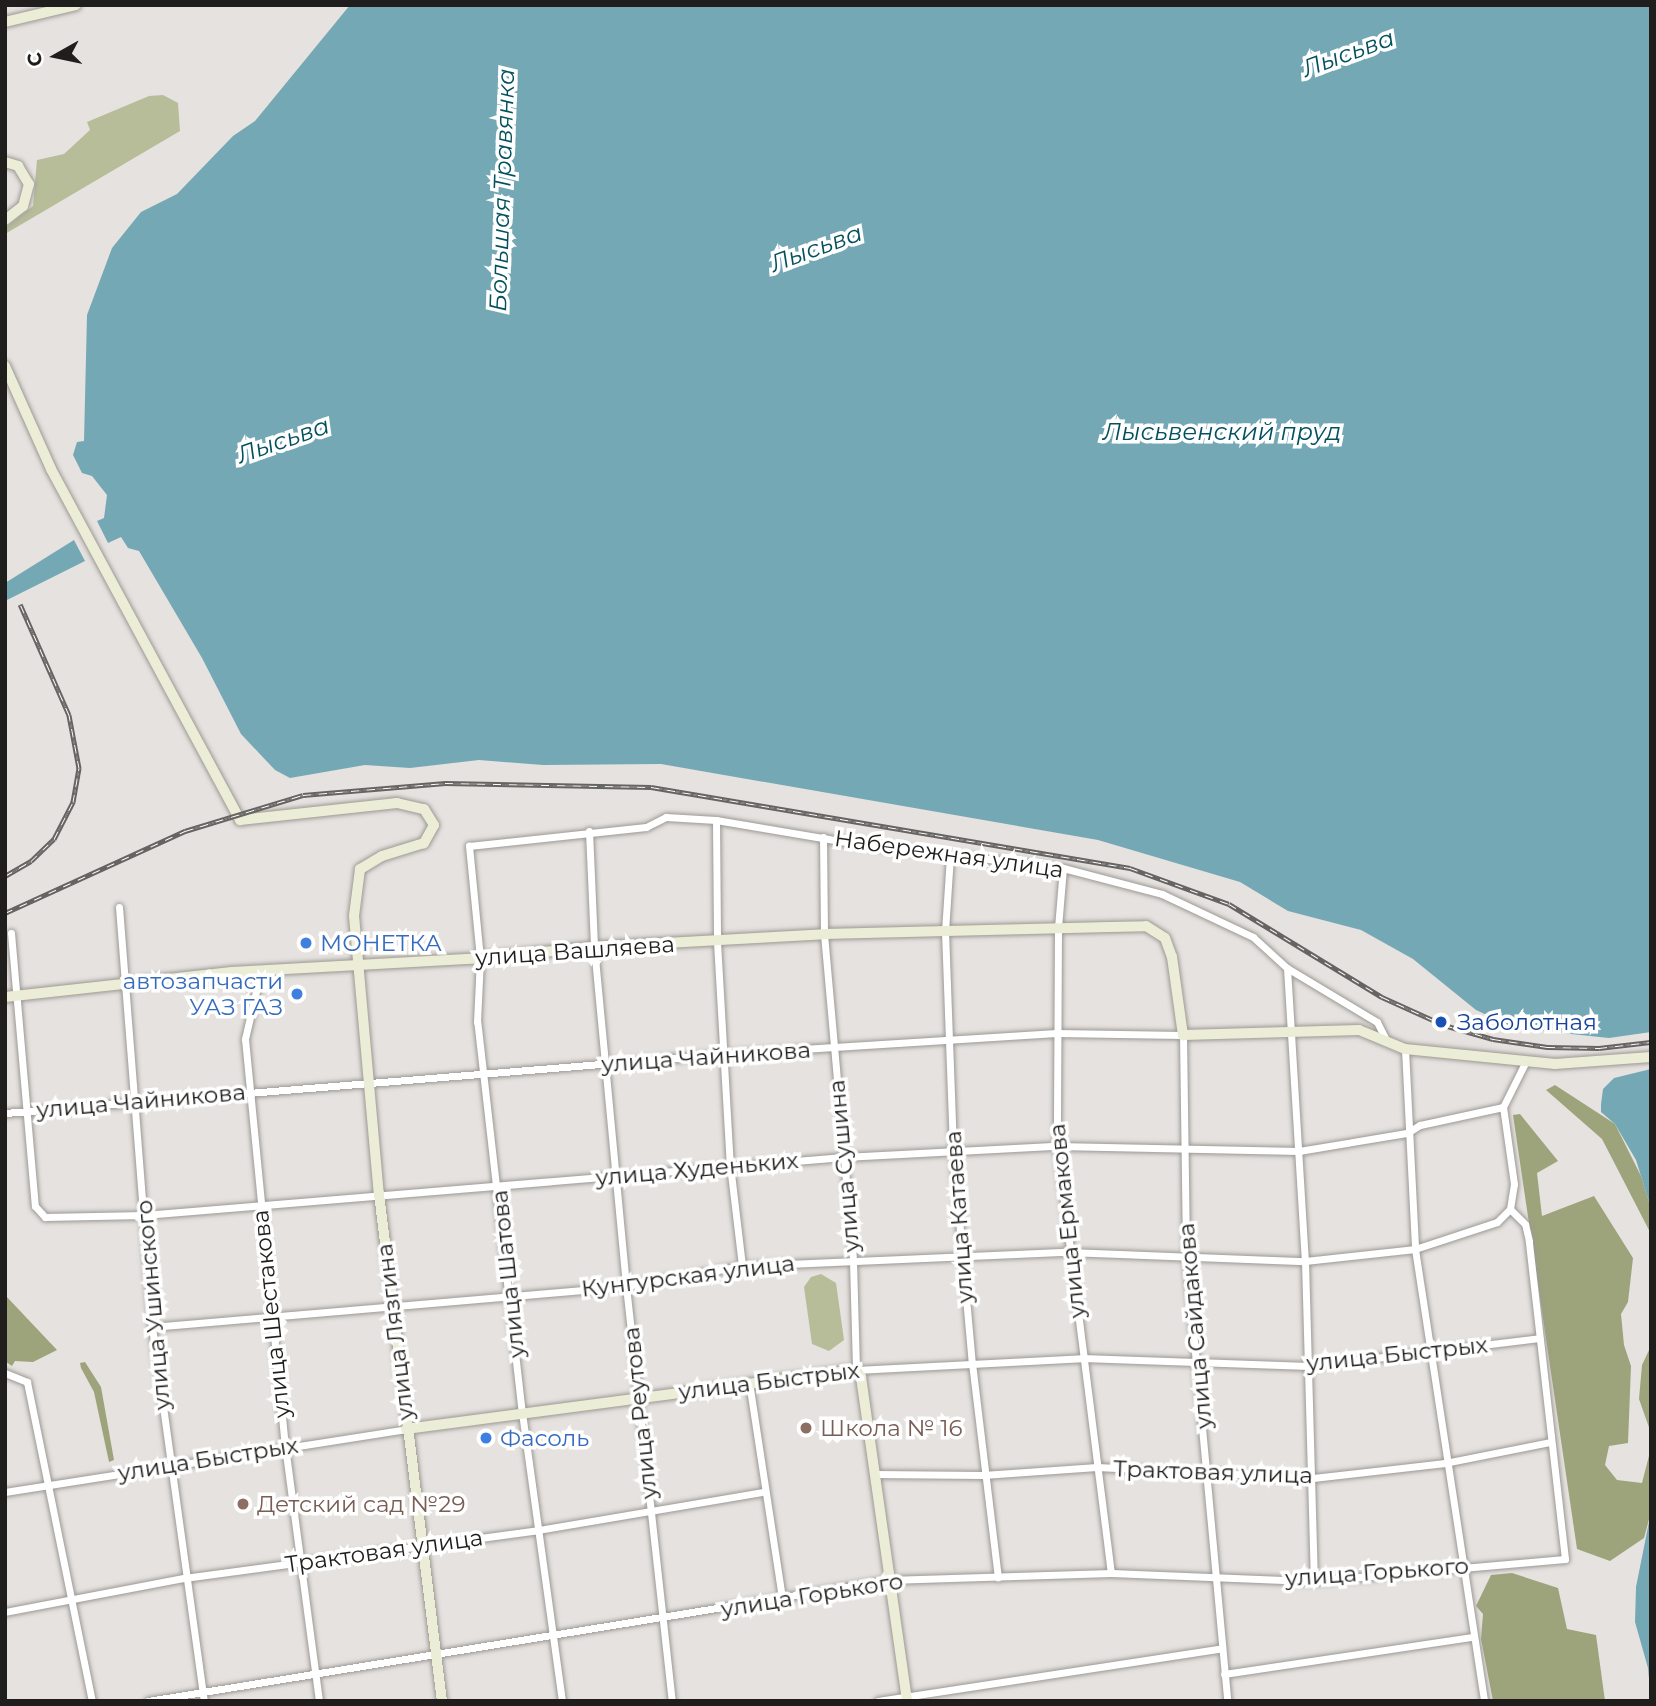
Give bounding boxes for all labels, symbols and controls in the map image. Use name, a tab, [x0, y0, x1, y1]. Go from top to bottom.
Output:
north arrow	[21, 21, 91, 91]
water label: Лысьва	[1298, 23, 1398, 83]
text: С	[22, 51, 47, 68]
water label: Большая Травянка	[483, 68, 521, 312]
water label: Лысьва	[766, 218, 866, 278]
water label: Лысьва	[233, 411, 333, 469]
water label: Лысьвенский пруд	[1103, 418, 1341, 446]
street label: Набережная улица	[833, 824, 1065, 884]
place label: МОНЕТКА	[320, 929, 442, 957]
street label: улица Вашляева	[474, 930, 676, 972]
marker: МОНЕТКА	[298, 935, 314, 951]
place label: автозапчасти УАЗ ГАЗ	[123, 967, 283, 1021]
marker: автозапчасти УАЗ ГАЗ	[289, 986, 305, 1002]
place label: Заболотная	[1457, 1008, 1597, 1036]
marker: Заболотная	[1431, 1012, 1451, 1032]
street label: улица Чайникова	[600, 1036, 812, 1078]
street label: улица Чайникова	[35, 1078, 247, 1124]
street label: улица Сушина	[823, 1079, 865, 1253]
street label: улица Ермакова	[1043, 1122, 1091, 1320]
street label: улица Катаева	[939, 1130, 979, 1304]
street label: улица Худеньких	[594, 1146, 800, 1192]
street label: улица Шатова	[485, 1189, 531, 1359]
street label: улица Ушинского	[130, 1199, 176, 1411]
street label: улица Шестакова	[246, 1209, 296, 1419]
street label: улица Сайдакова	[1172, 1222, 1218, 1430]
street label: улица Лязгина	[370, 1242, 420, 1422]
street label: Кунгурская улица	[580, 1249, 796, 1303]
street label: улица Реутова	[617, 1326, 663, 1500]
street label: улица Быстрых	[1305, 1331, 1489, 1377]
street label: улица Быстрых	[677, 1356, 861, 1406]
place label: Школа № 16	[820, 1414, 963, 1442]
marker: Школа № 16	[798, 1420, 814, 1436]
place label: Фасоль	[500, 1424, 589, 1452]
marker: Фасоль	[478, 1430, 494, 1446]
street label: улица Быстрых	[116, 1431, 300, 1487]
street label: Трактовая улица	[1113, 1455, 1313, 1489]
place label: Детский сад №29	[257, 1490, 465, 1518]
marker: Детский сад №29	[235, 1496, 251, 1512]
street label: Трактовая улица	[283, 1523, 485, 1579]
street label: улица Горького	[1284, 1552, 1470, 1592]
street label: улица Горького	[719, 1567, 905, 1623]

